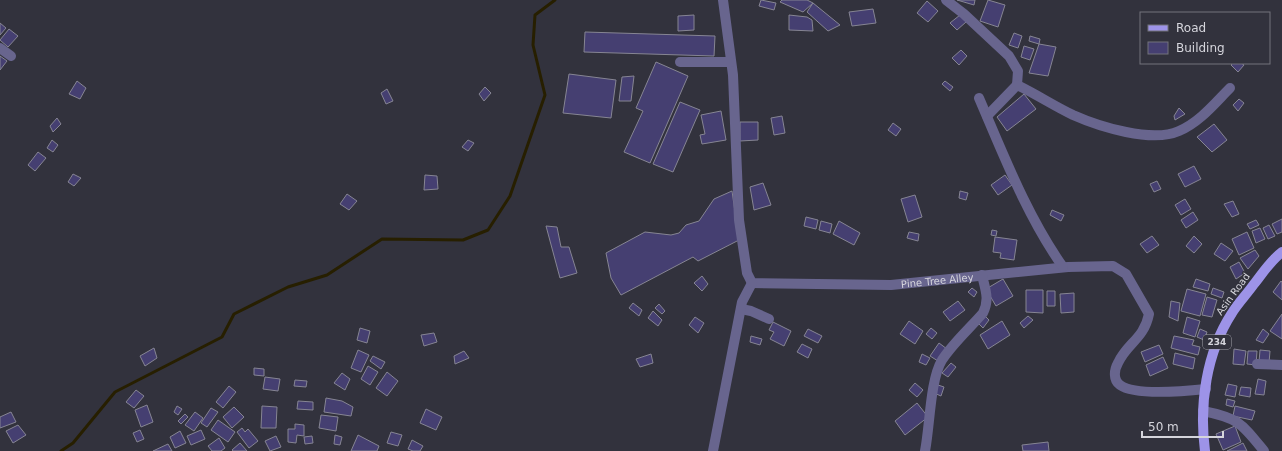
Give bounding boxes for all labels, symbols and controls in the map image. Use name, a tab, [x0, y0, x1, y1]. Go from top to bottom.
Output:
legend	[1140, 12, 1270, 64]
text: Road	[1176, 21, 1206, 35]
text: Building	[1176, 41, 1225, 55]
street label: Pine Tree Alley	[900, 271, 974, 289]
street label: Asin Road	[1214, 271, 1252, 317]
road number: 234	[1203, 335, 1231, 349]
scale bar	[1142, 413, 1223, 439]
text: 50 m	[1148, 420, 1179, 434]

